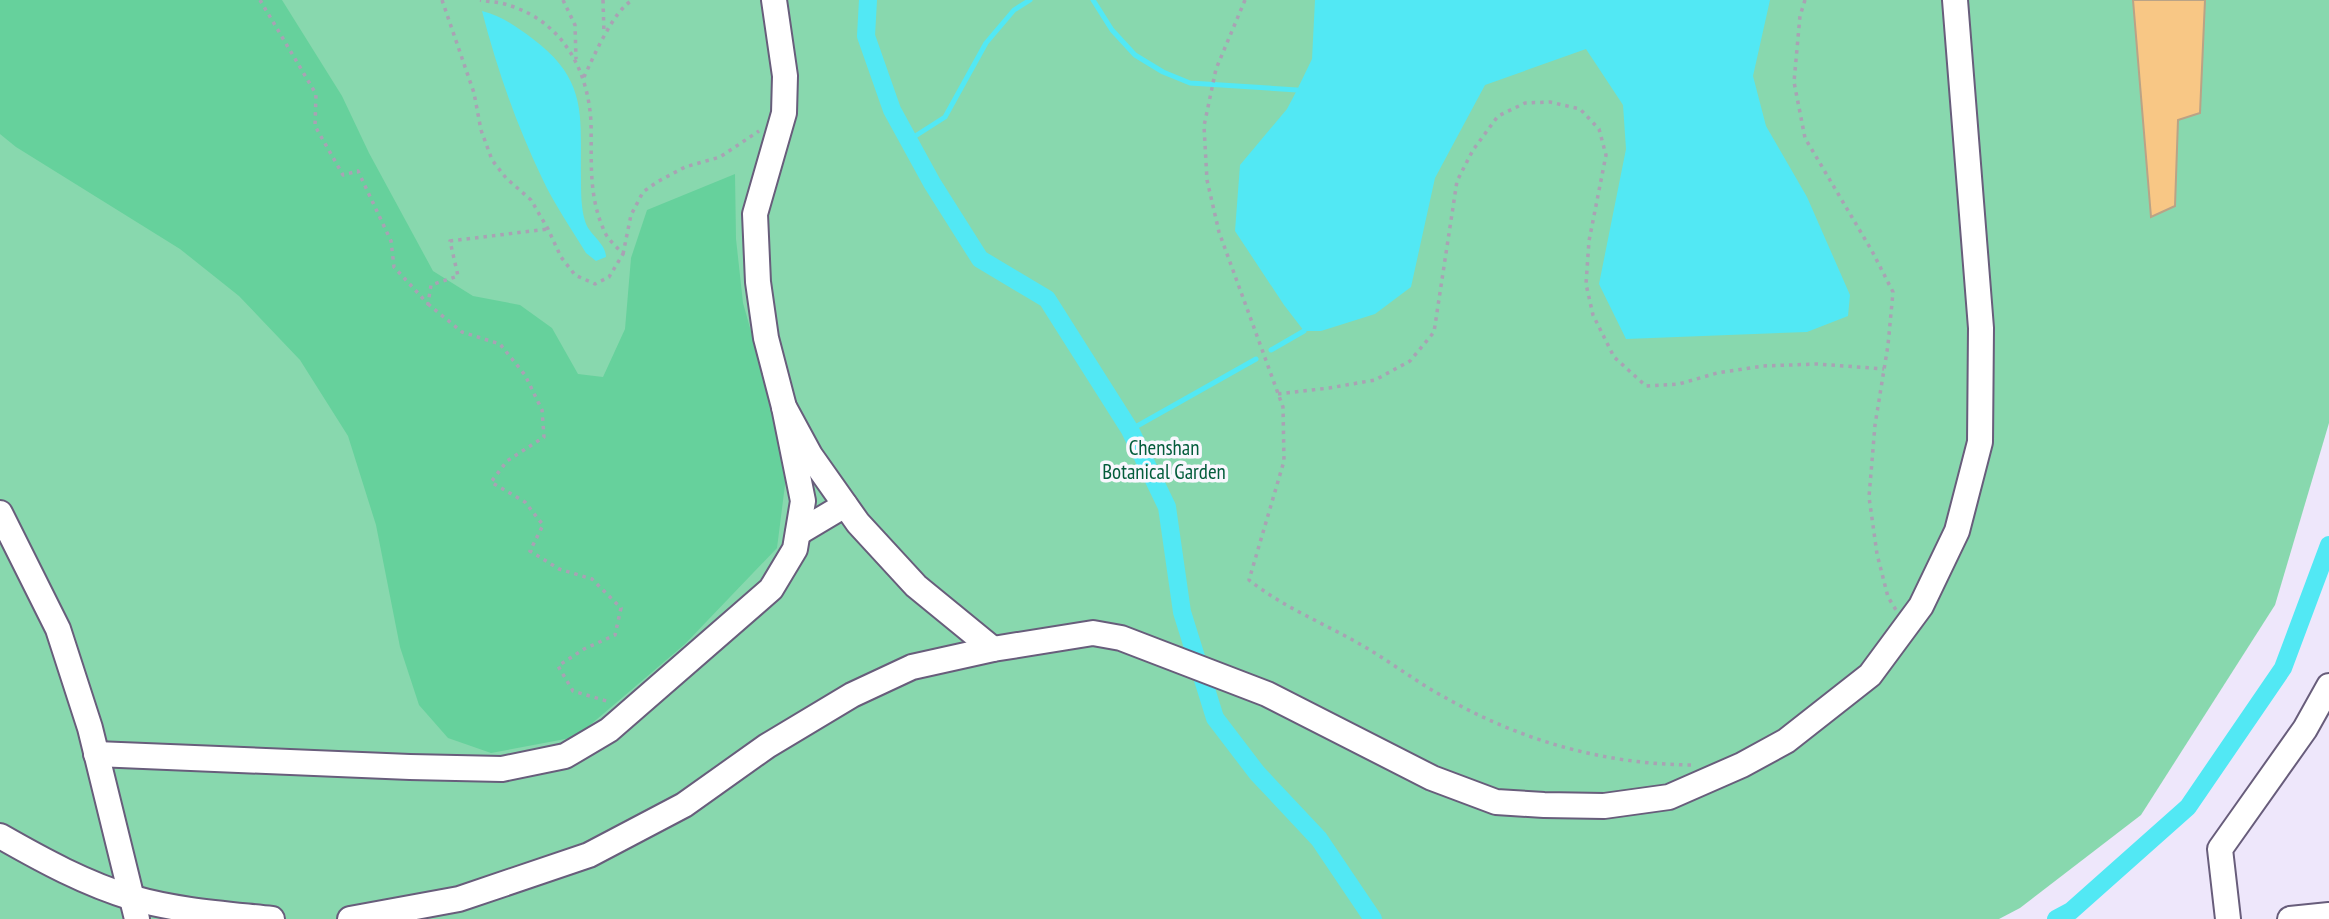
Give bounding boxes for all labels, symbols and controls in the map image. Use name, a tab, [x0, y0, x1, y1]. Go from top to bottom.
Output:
park label: Chenshan Botanical Garden	[1102, 434, 1226, 485]

